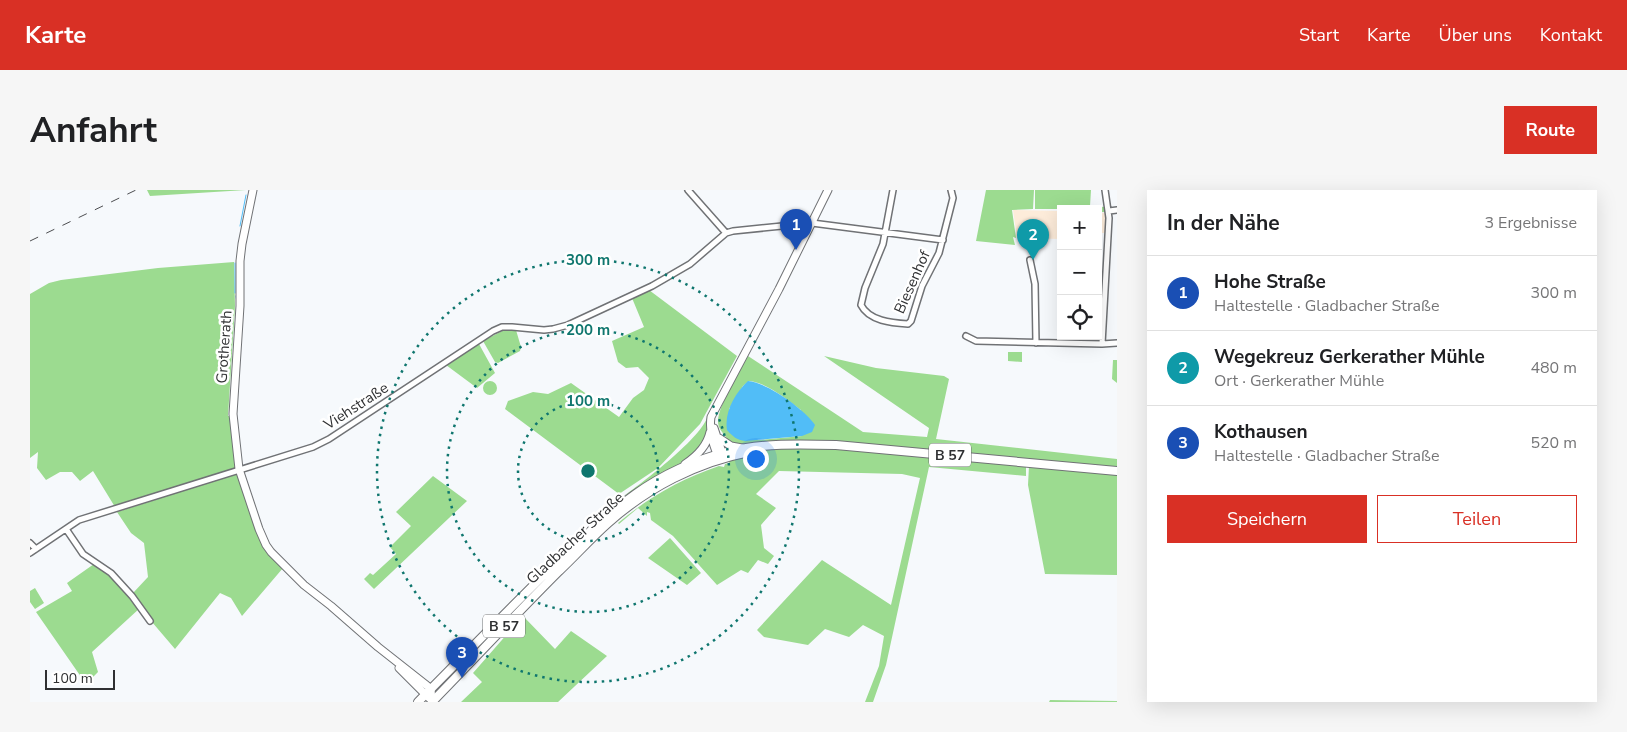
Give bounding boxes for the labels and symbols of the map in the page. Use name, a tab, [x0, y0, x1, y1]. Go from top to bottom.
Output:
pin: 1	[780, 209, 812, 250]
pin: 2	[1017, 219, 1049, 260]
street label: Biesenhof	[889, 246, 935, 317]
text: 300 m	[566, 250, 610, 270]
street label: Grotherath	[211, 310, 237, 384]
text: 200 m	[566, 320, 610, 340]
street label: Viehstraße	[319, 378, 392, 435]
text: 100 m	[566, 391, 610, 411]
road number: B 57	[929, 444, 971, 466]
your location	[743, 446, 769, 472]
centre of rings	[579, 462, 597, 480]
street label: Gladbacher Straße	[522, 488, 628, 588]
road number: B 57	[483, 614, 525, 638]
pin: 3	[446, 637, 478, 678]
scale bar	[45, 667, 115, 690]

